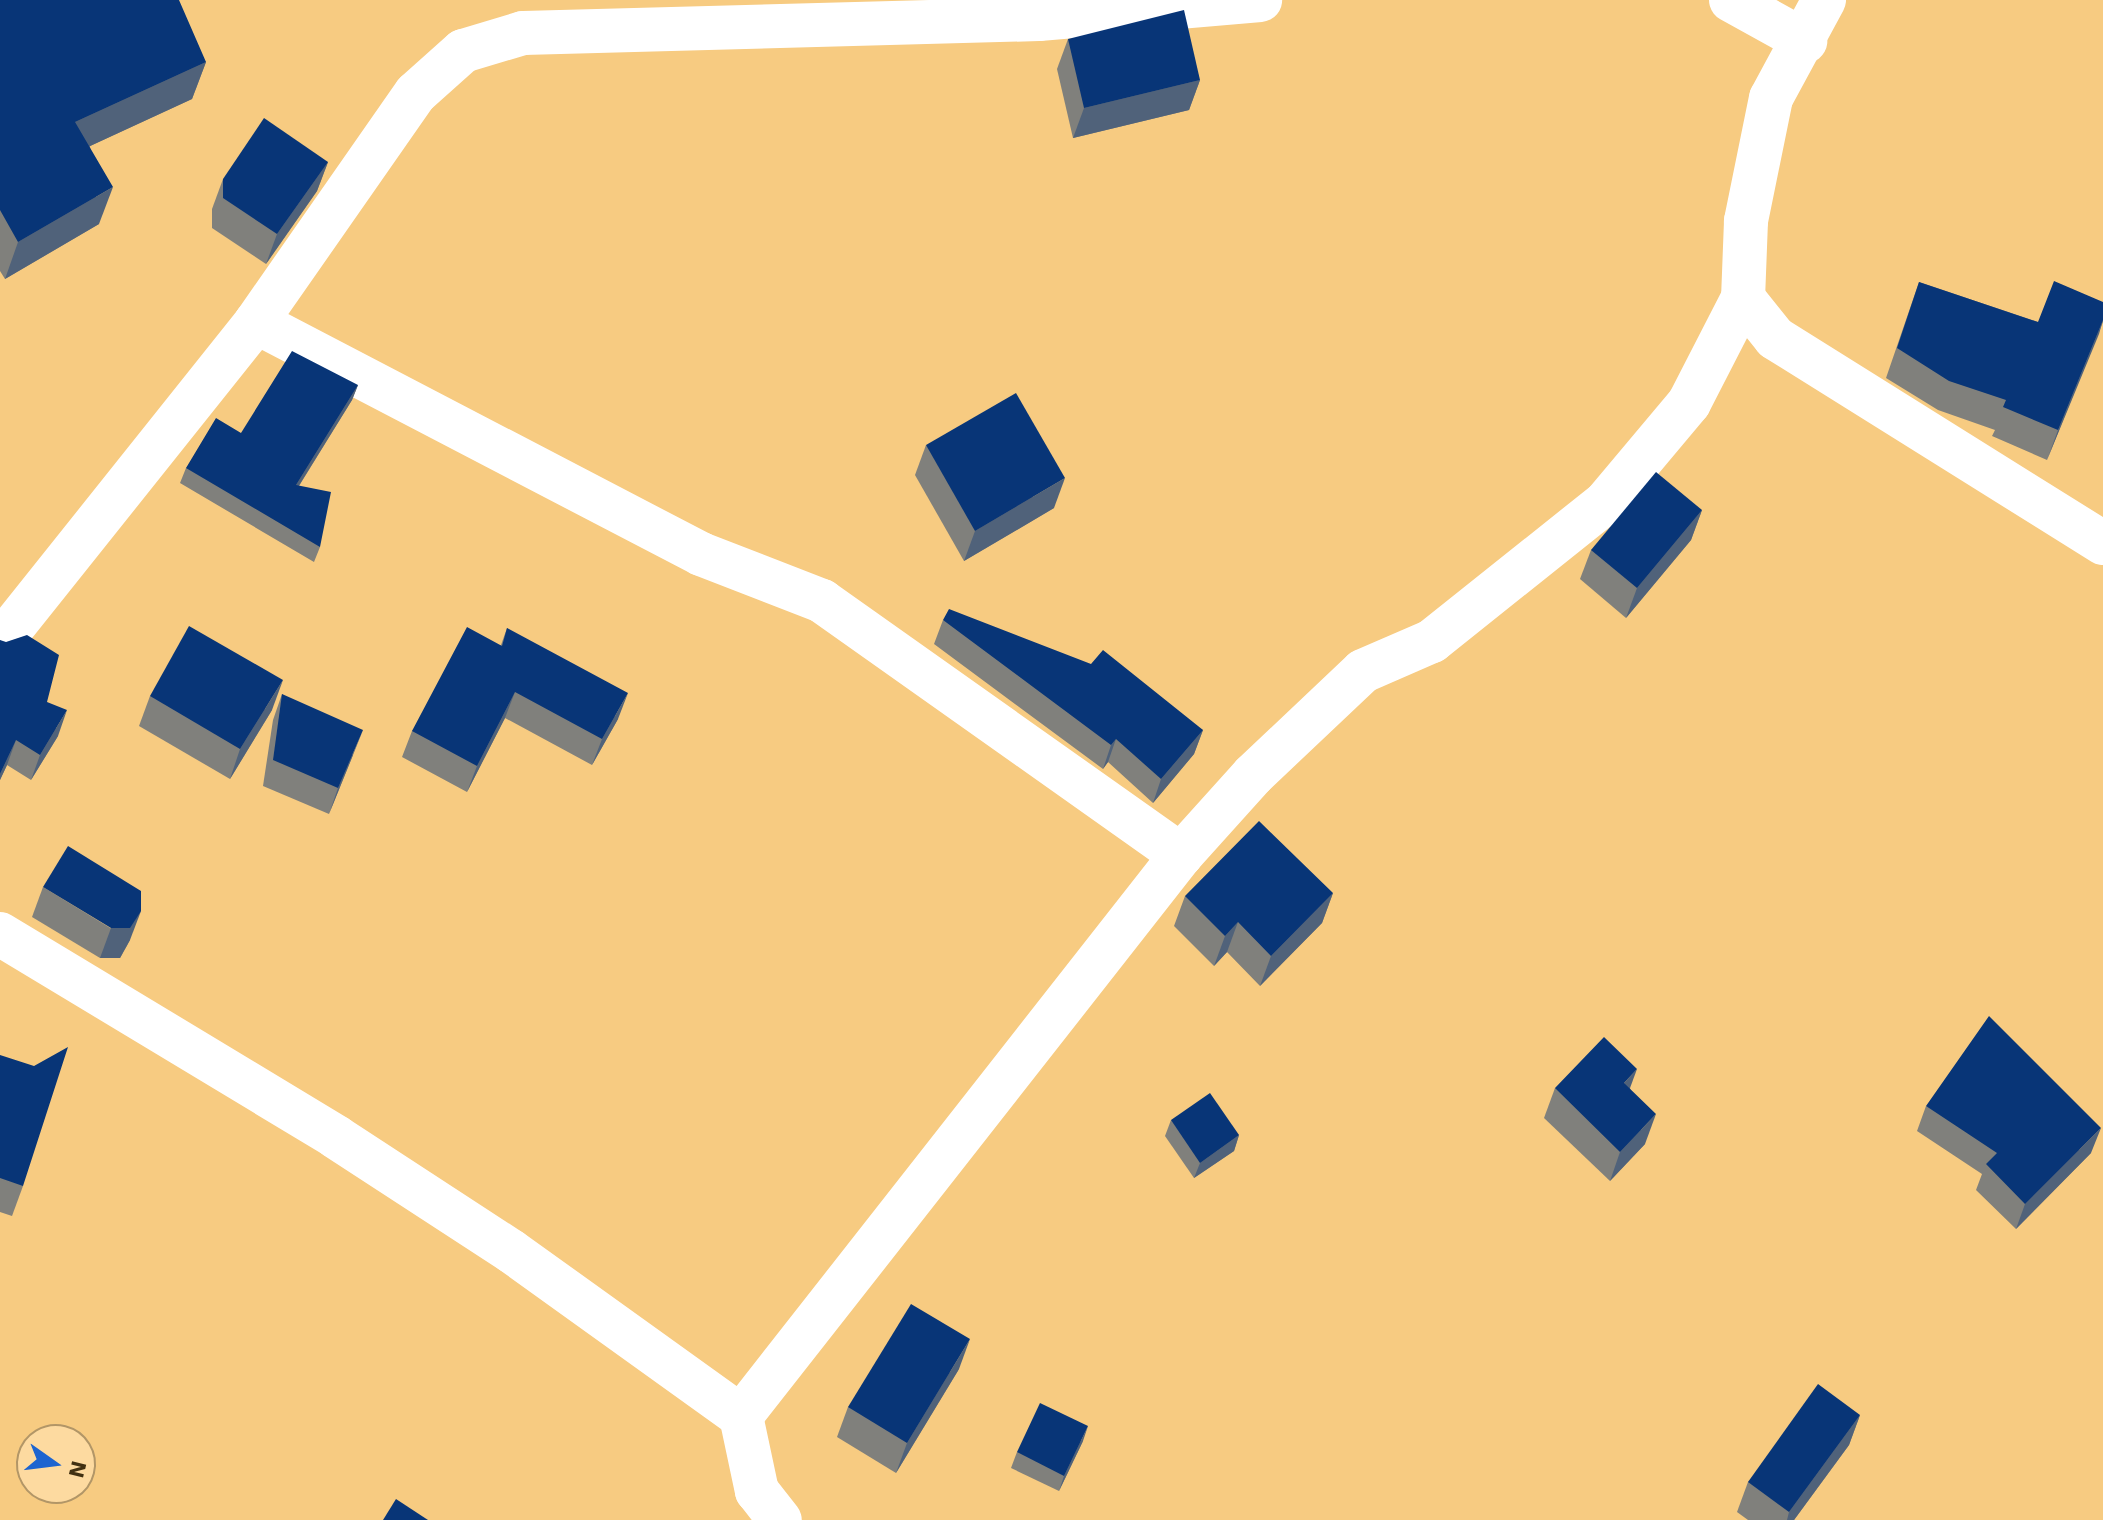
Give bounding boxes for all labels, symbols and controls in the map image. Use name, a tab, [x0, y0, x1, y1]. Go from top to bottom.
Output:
north arrow	[16, 1424, 96, 1504]
text: N	[64, 1459, 92, 1480]

